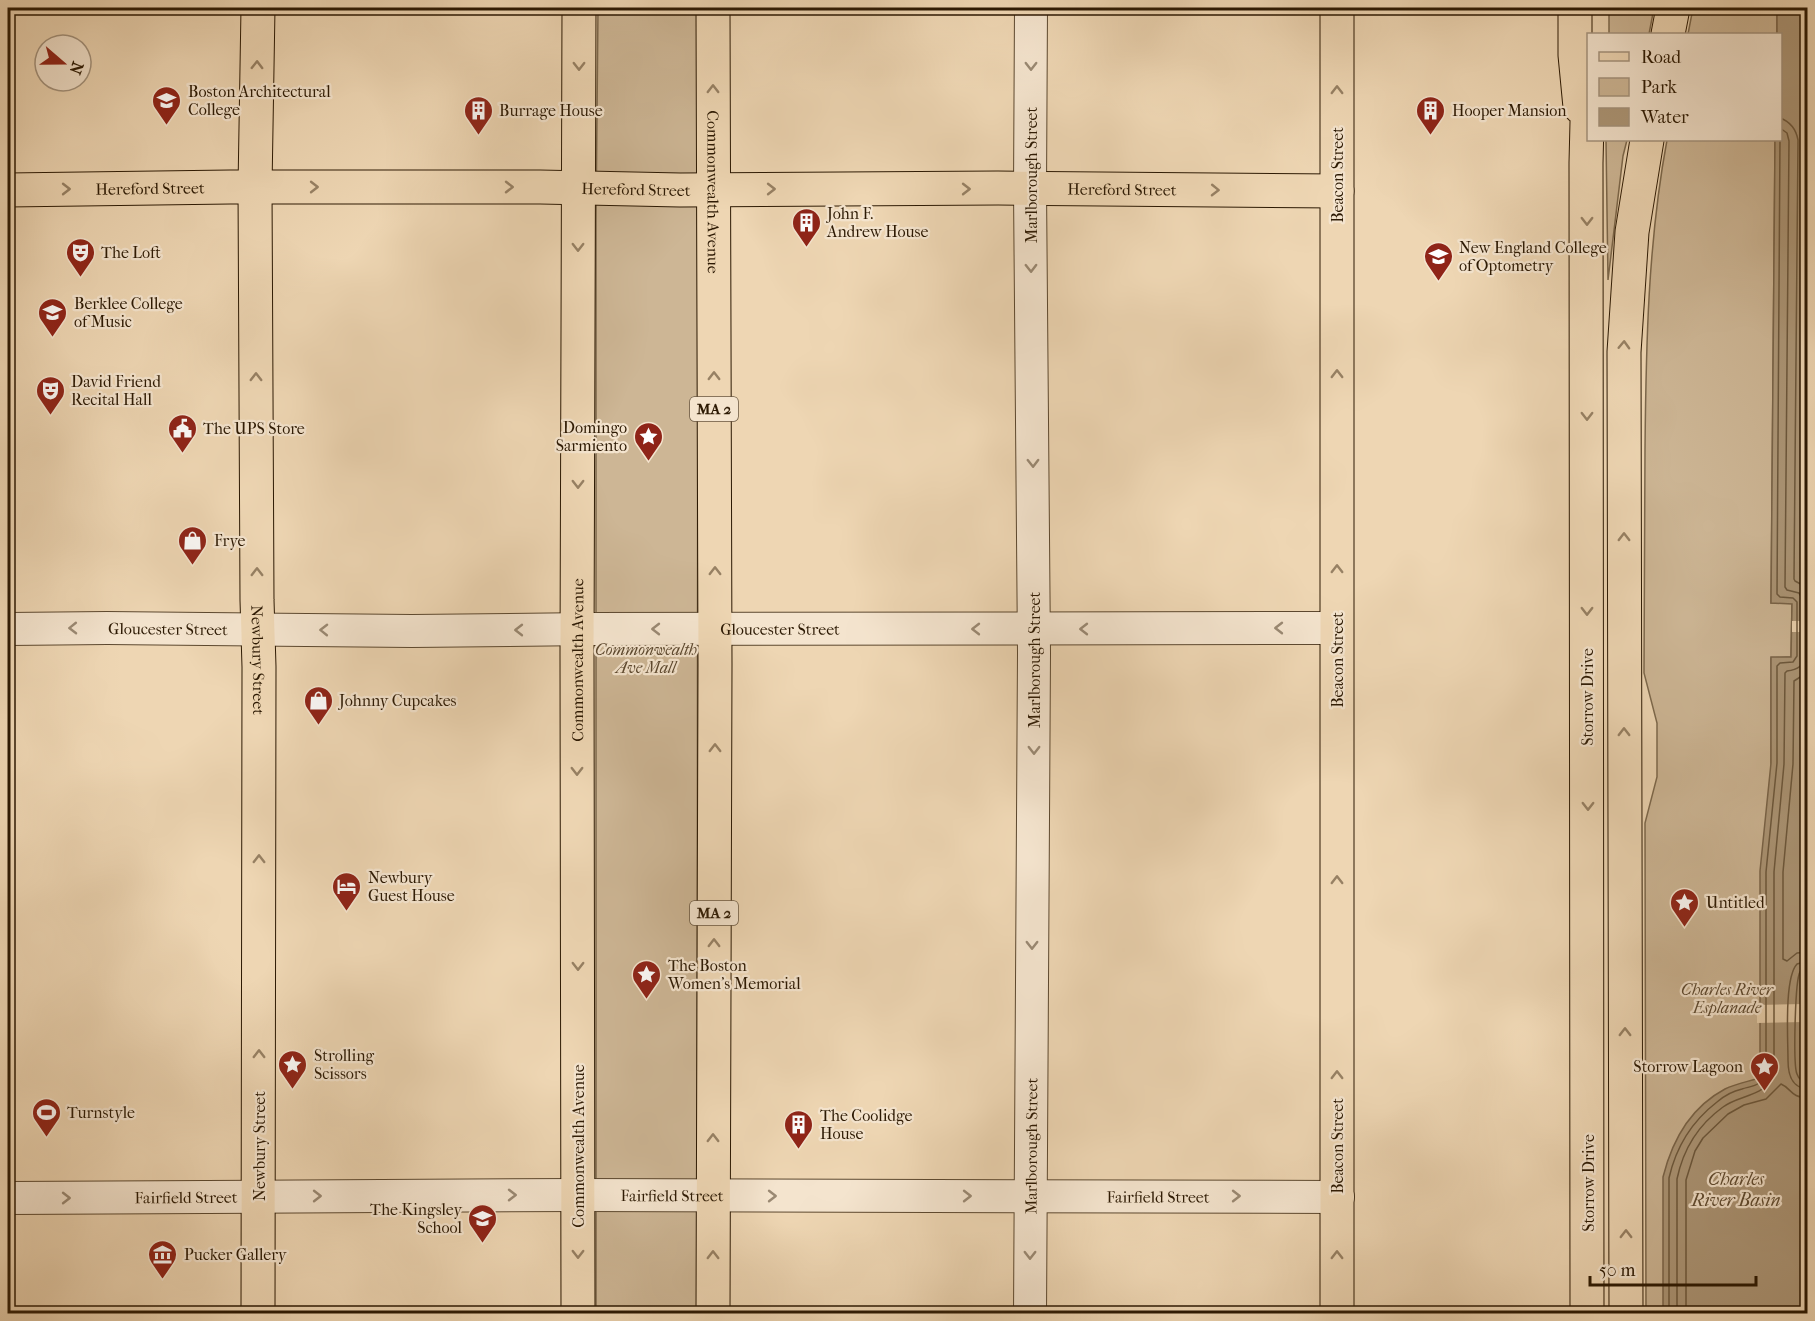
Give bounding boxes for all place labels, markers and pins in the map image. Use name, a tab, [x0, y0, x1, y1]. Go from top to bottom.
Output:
place label: Boston Architectural College	[188, 82, 331, 119]
school or university icon: Boston Architectural College	[151, 84, 183, 126]
building icon: Burrage House	[462, 94, 494, 136]
building icon: Hooper Mansion	[1415, 94, 1447, 136]
place label: Burrage House	[499, 101, 603, 120]
place label: Hooper Mansion	[1452, 101, 1567, 120]
place label: John F. Andrew House	[825, 204, 929, 241]
building icon: John F. Andrew House	[790, 206, 822, 248]
theatre icon: The Loft	[64, 236, 96, 278]
place label: New England College of Optometry	[1459, 238, 1607, 275]
school or university icon: New England College of Optometry	[1422, 240, 1454, 282]
place label: The Loft	[101, 243, 161, 262]
place label: Berklee College of Music	[74, 294, 183, 331]
school or university icon: Berklee College of Music	[37, 296, 69, 338]
place label: David Friend Recital Hall	[71, 372, 161, 409]
theatre icon: David Friend Recital Hall	[34, 374, 66, 416]
public building icon: The UPS Store	[166, 412, 198, 454]
place label: Domingo Sarmiento	[556, 418, 627, 455]
place label: The UPS Store	[203, 419, 305, 438]
place icon: Domingo Sarmiento	[632, 420, 664, 462]
shop icon: Frye	[177, 524, 209, 566]
place label: Frye	[214, 531, 246, 550]
shop icon: Johnny Cupcakes	[302, 684, 334, 726]
place label: Johnny Cupcakes	[337, 691, 457, 710]
place label: Newbury Guest House	[368, 868, 455, 905]
hotel icon: Newbury Guest House	[331, 870, 363, 912]
place icon: Untitled	[1669, 886, 1701, 928]
place label: Untitled	[1706, 893, 1765, 912]
place label: The Boston Women's Memorial	[667, 956, 801, 993]
place icon: The Boston Women's Memorial	[631, 958, 663, 1000]
place label: Strolling Scissors	[314, 1046, 375, 1083]
place icon: Strolling Scissors	[277, 1048, 309, 1090]
place icon: Storrow Lagoon	[1748, 1050, 1780, 1092]
place label: Storrow Lagoon	[1633, 1057, 1744, 1076]
sports icon: Turnstyle	[30, 1096, 62, 1138]
place label: Turnstyle	[67, 1103, 135, 1122]
place label: The Coolidge House	[820, 1106, 913, 1143]
building icon: The Coolidge House	[783, 1108, 815, 1150]
place label: The Kingsley School	[370, 1200, 463, 1237]
school or university icon: The Kingsley School	[467, 1202, 499, 1244]
museum icon: Pucker Gallery	[147, 1238, 179, 1280]
place label: Pucker Gallery	[184, 1245, 287, 1264]

